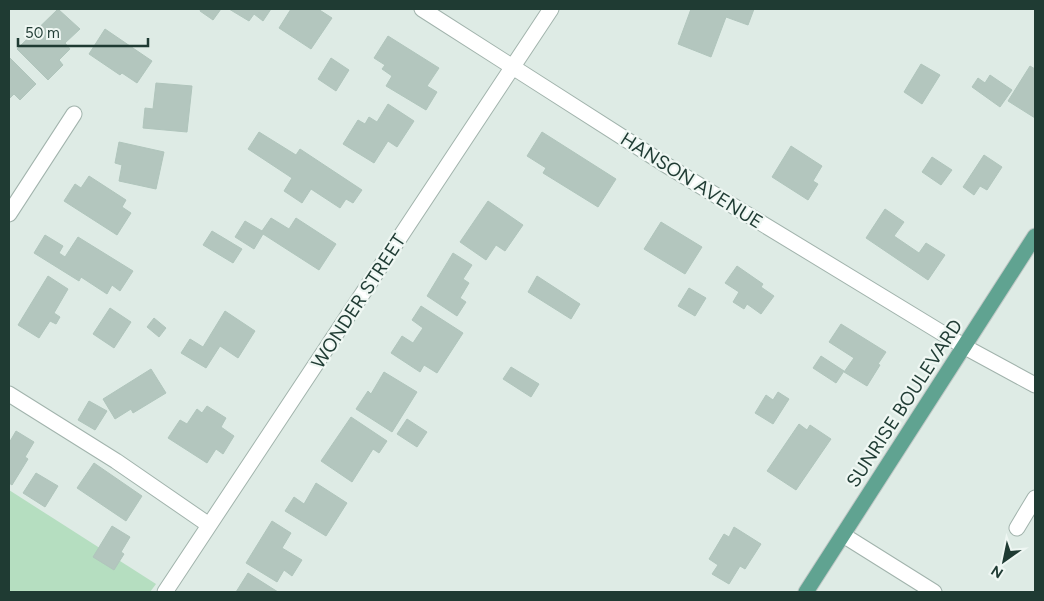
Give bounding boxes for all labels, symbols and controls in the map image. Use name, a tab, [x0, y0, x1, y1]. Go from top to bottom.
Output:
scale bar	[18, 15, 148, 47]
text: 50 m	[25, 24, 60, 42]
street label: HANSON AVENUE	[616, 127, 767, 233]
street label: WONDER STREET	[306, 229, 411, 373]
street label: SUNRISE BOULEVARD	[842, 315, 967, 492]
north arrow	[979, 536, 1029, 586]
text: N	[988, 561, 1006, 582]

